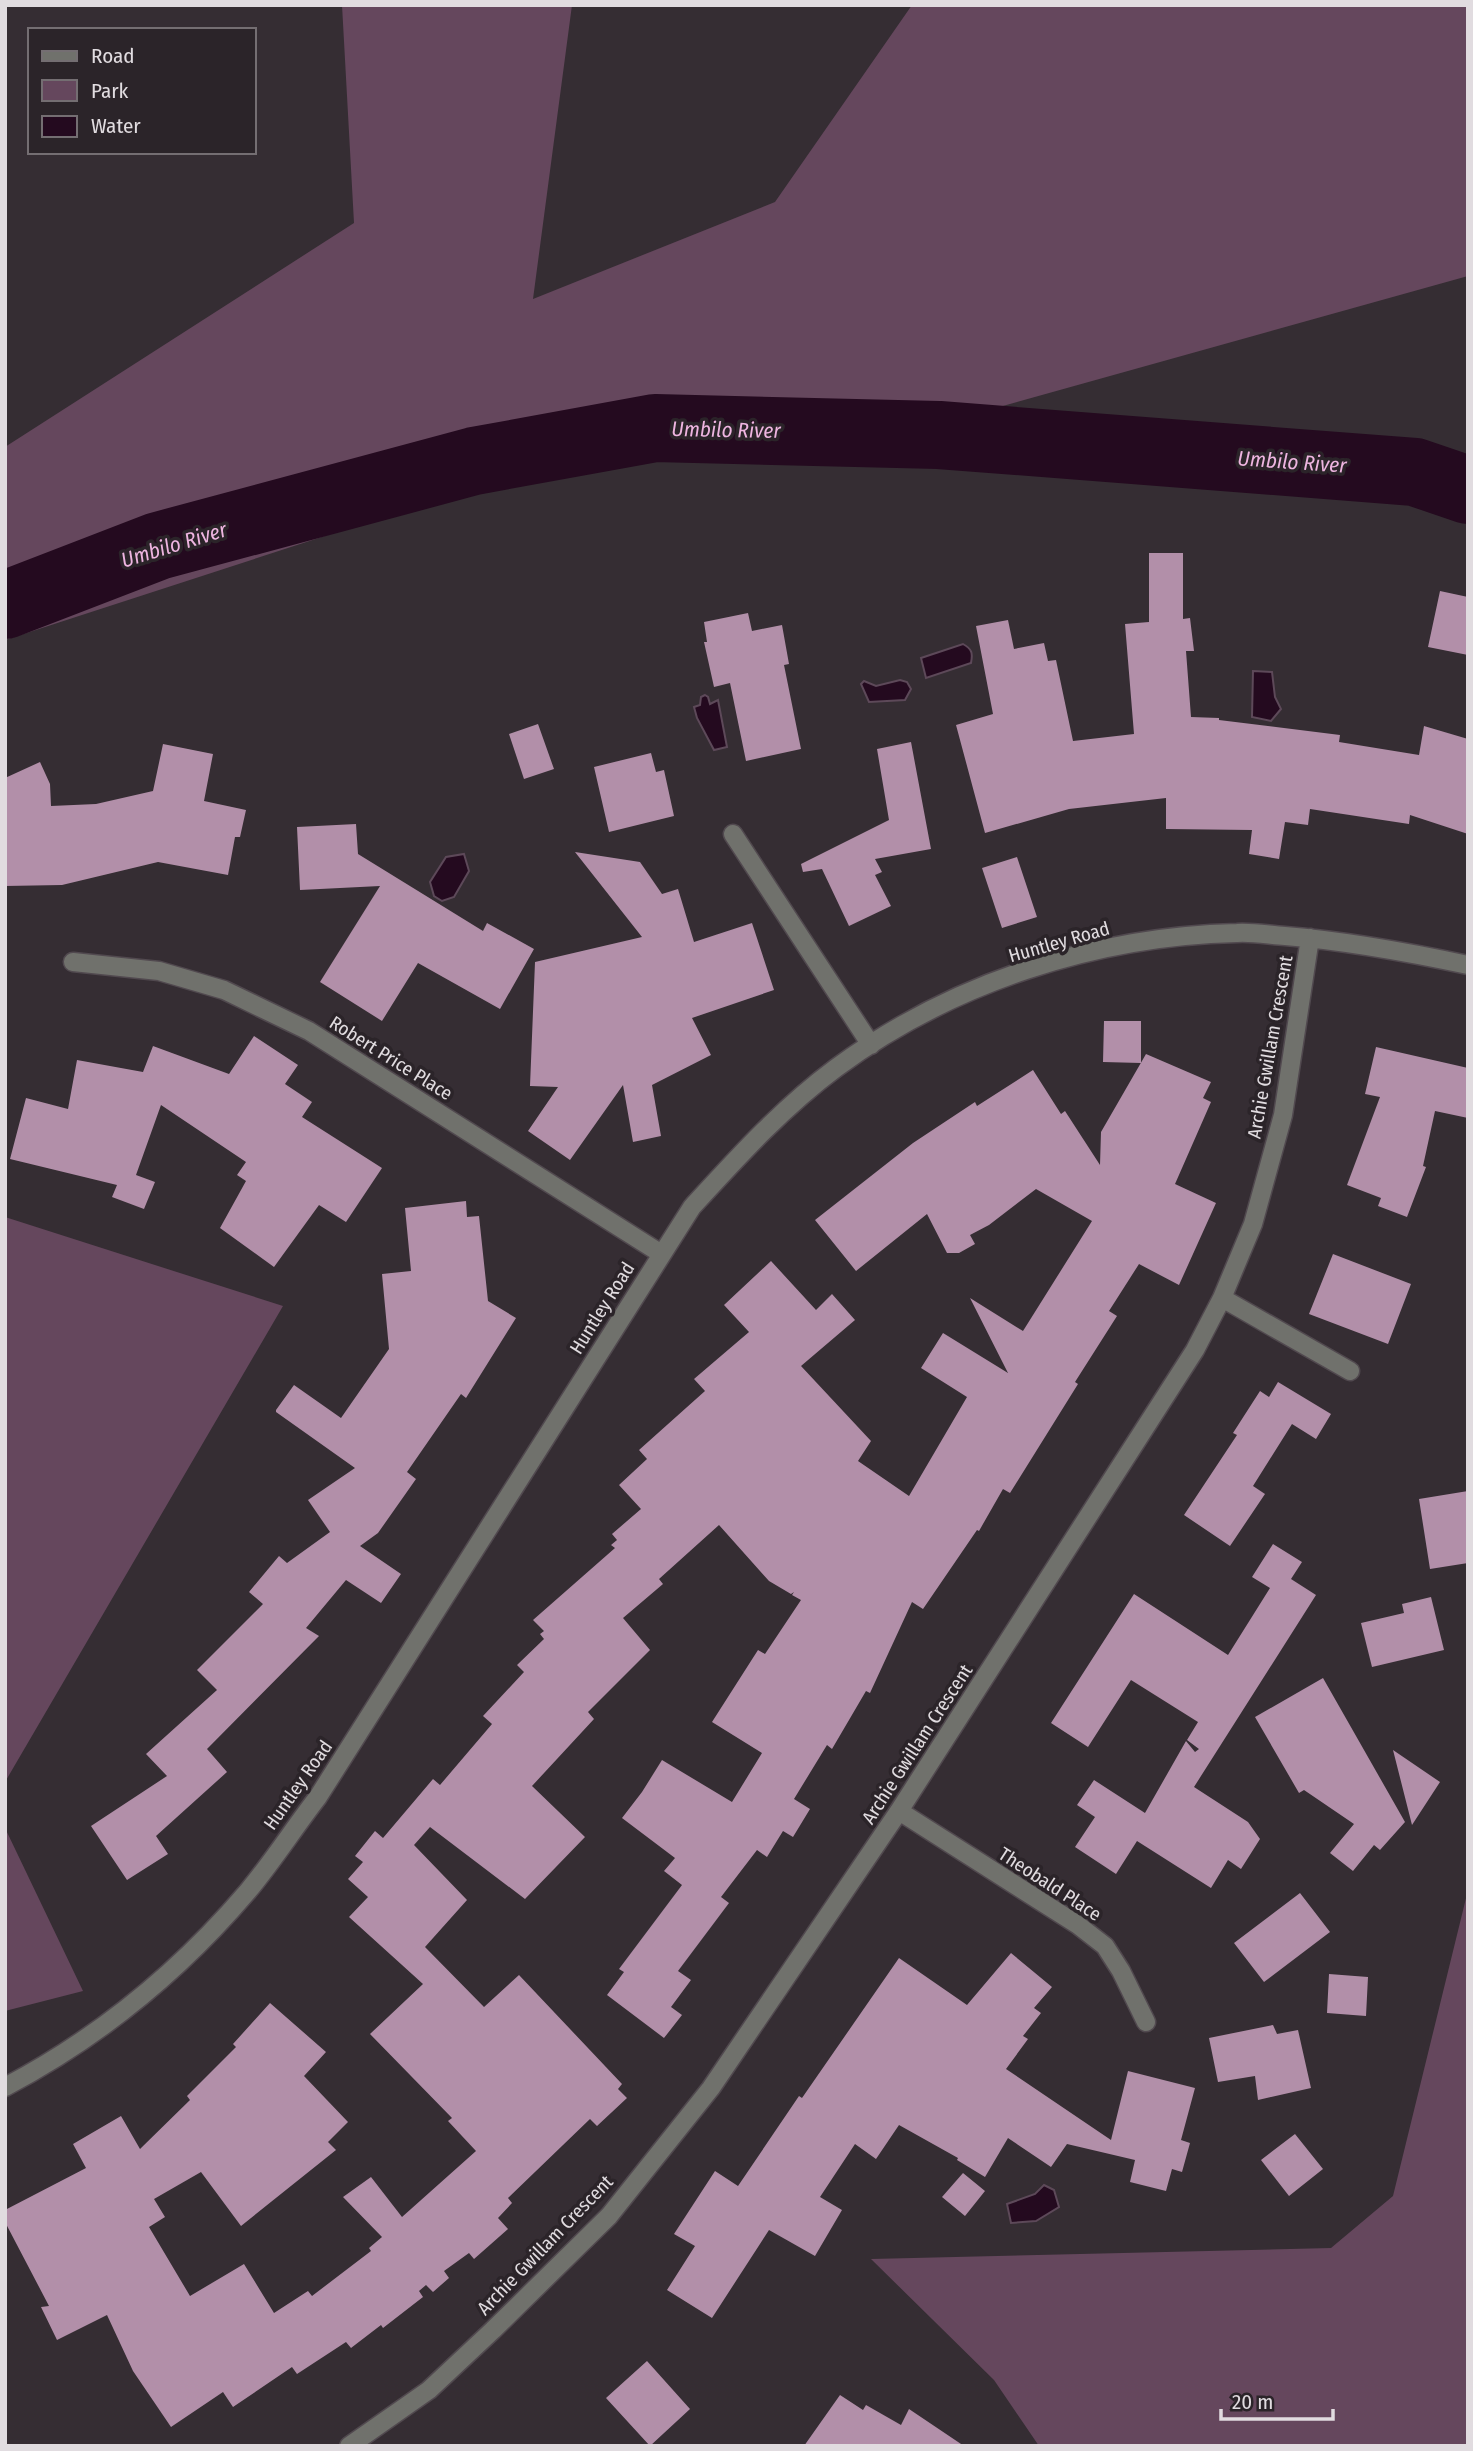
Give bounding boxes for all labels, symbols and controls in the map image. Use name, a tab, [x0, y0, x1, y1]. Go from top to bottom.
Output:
legend	[28, 28, 256, 154]
text: Road	[91, 43, 135, 69]
text: Park	[91, 78, 129, 104]
text: Water	[91, 113, 141, 139]
water label: Umbilo River	[671, 416, 782, 444]
water label: Umbilo River	[1237, 445, 1348, 479]
water label: Umbilo River	[118, 516, 231, 573]
street label: Huntley Road	[1006, 917, 1112, 967]
street label: Archie Gwillam Crescent	[1243, 953, 1298, 1140]
street label: Robert Price Place	[325, 1011, 457, 1105]
street label: Huntley Road	[565, 1258, 639, 1358]
street label: Archie Gwillam Crescent	[857, 1659, 978, 1828]
street label: Huntley Road	[259, 1736, 337, 1834]
street label: Theobald Place	[994, 1842, 1106, 1926]
street label: Archie Gwillam Crescent	[472, 2170, 618, 2320]
scale bar	[1221, 2378, 1333, 2422]
text: 20 m	[1232, 2389, 1273, 2415]

